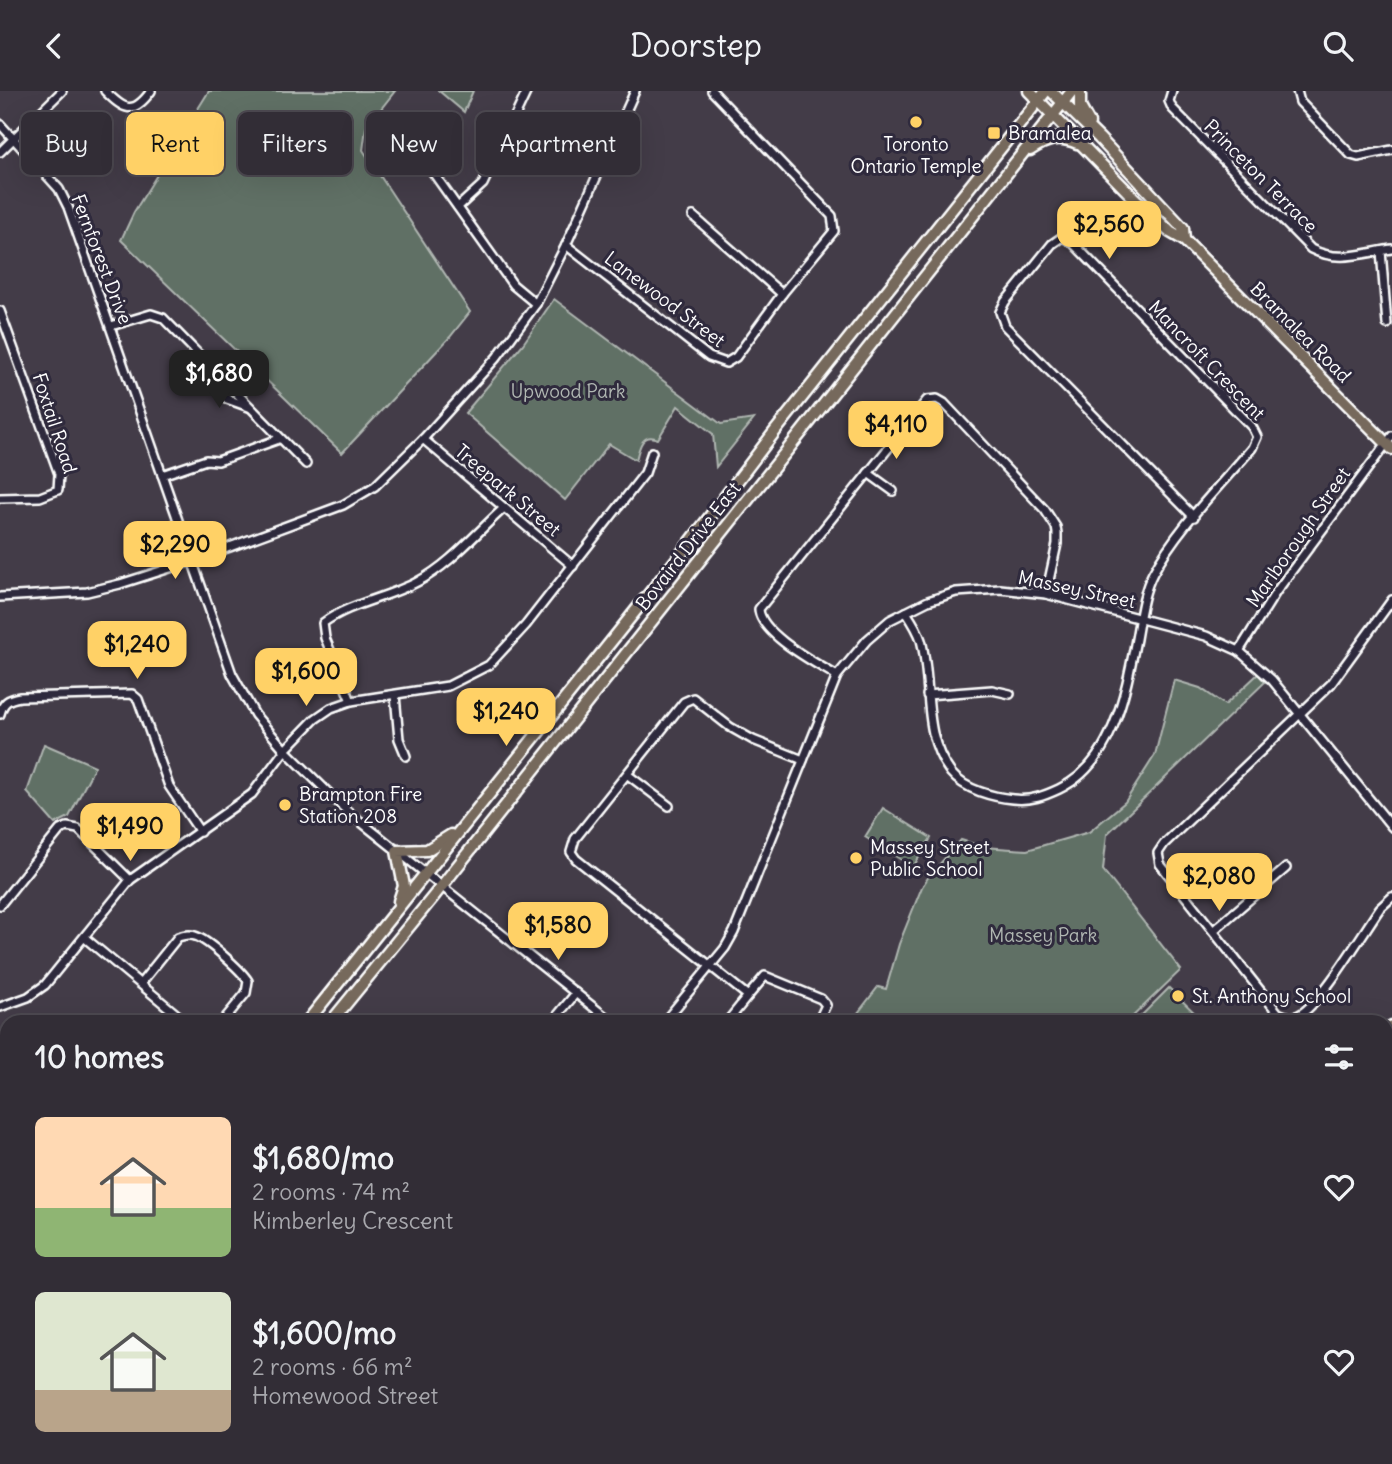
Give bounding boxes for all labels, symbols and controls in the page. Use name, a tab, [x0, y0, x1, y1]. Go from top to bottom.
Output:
text: Doorstep	[630, 25, 762, 66]
icon: back	[35, 27, 73, 65]
icon: search	[1319, 27, 1357, 65]
chip: Buy	[21, 112, 112, 175]
chip: Rent	[126, 112, 224, 175]
chip: Filters	[238, 112, 352, 175]
chip: New	[366, 112, 462, 175]
chip: Apartment	[476, 112, 640, 175]
marker: Toronto Ontario Temple	[908, 114, 924, 130]
street label: Princeton Terrace	[1199, 114, 1323, 238]
place label: Bramalea	[1008, 121, 1092, 145]
marker: Bramalea	[986, 125, 1002, 141]
place label: Toronto Ontario Temple	[851, 132, 981, 178]
street label: Fernforest Drive	[66, 191, 138, 327]
pin: $2,560	[1052, 201, 1166, 261]
text: $2,560	[1073, 209, 1145, 238]
street label: Lanewood Street	[600, 246, 730, 352]
street label: Bramalea Road	[1246, 277, 1356, 387]
street label: Mancroft Crescent	[1144, 295, 1270, 425]
pin: $1,680	[162, 351, 276, 410]
text: $1,680	[185, 358, 253, 387]
street label: Foxtail Road	[27, 370, 83, 476]
park label: Upwood Park	[511, 379, 626, 403]
pin: $4,110	[839, 401, 953, 461]
text: $4,110	[864, 409, 928, 438]
street label: Treepark Street	[450, 439, 566, 541]
street label: Marlborough Street	[1241, 462, 1355, 612]
street label: Bovaird Drive East	[630, 477, 746, 615]
pin: $2,290	[118, 521, 232, 581]
text: $2,290	[139, 529, 211, 558]
street label: Massey Street	[1016, 565, 1138, 613]
pin: $1,240	[80, 621, 194, 681]
text: $1,240	[104, 629, 170, 658]
pin: $1,600	[249, 649, 363, 708]
text: $1,600	[271, 656, 341, 685]
pin: $1,240	[449, 689, 563, 748]
text: $1,240	[473, 696, 539, 725]
place label: Brampton Fire Station 208	[299, 782, 422, 828]
marker: Brampton Fire Station 208	[277, 797, 293, 813]
pin: $1,490	[73, 803, 187, 863]
text: $1,490	[96, 811, 164, 840]
place label: Massey Street Public School	[870, 835, 990, 881]
marker: Massey Street Public School	[848, 850, 864, 866]
pin: $2,080	[1162, 853, 1276, 913]
text: $2,080	[1182, 861, 1256, 890]
pin: $1,580	[501, 903, 615, 962]
text: $1,580	[524, 910, 592, 939]
park label: Massey Park	[989, 923, 1097, 947]
place label: St. Anthony School	[1192, 984, 1351, 1008]
marker: St. Anthony School	[1170, 988, 1186, 1004]
text: 10 homes	[35, 1038, 164, 1076]
icon: filters	[1320, 1038, 1358, 1076]
text: $1,680/mo	[252, 1139, 394, 1177]
icon: home	[91, 1145, 175, 1229]
icon: heart	[1320, 1168, 1358, 1206]
text: 2 rooms · 74 m²	[252, 1177, 410, 1206]
text: Kimberley Crescent	[252, 1206, 453, 1235]
text: $1,600/mo	[252, 1314, 396, 1352]
icon: home	[91, 1320, 175, 1404]
icon: heart	[1320, 1343, 1358, 1381]
text: 2 rooms · 66 m²	[252, 1352, 413, 1381]
text: Homewood Street	[252, 1381, 438, 1410]

